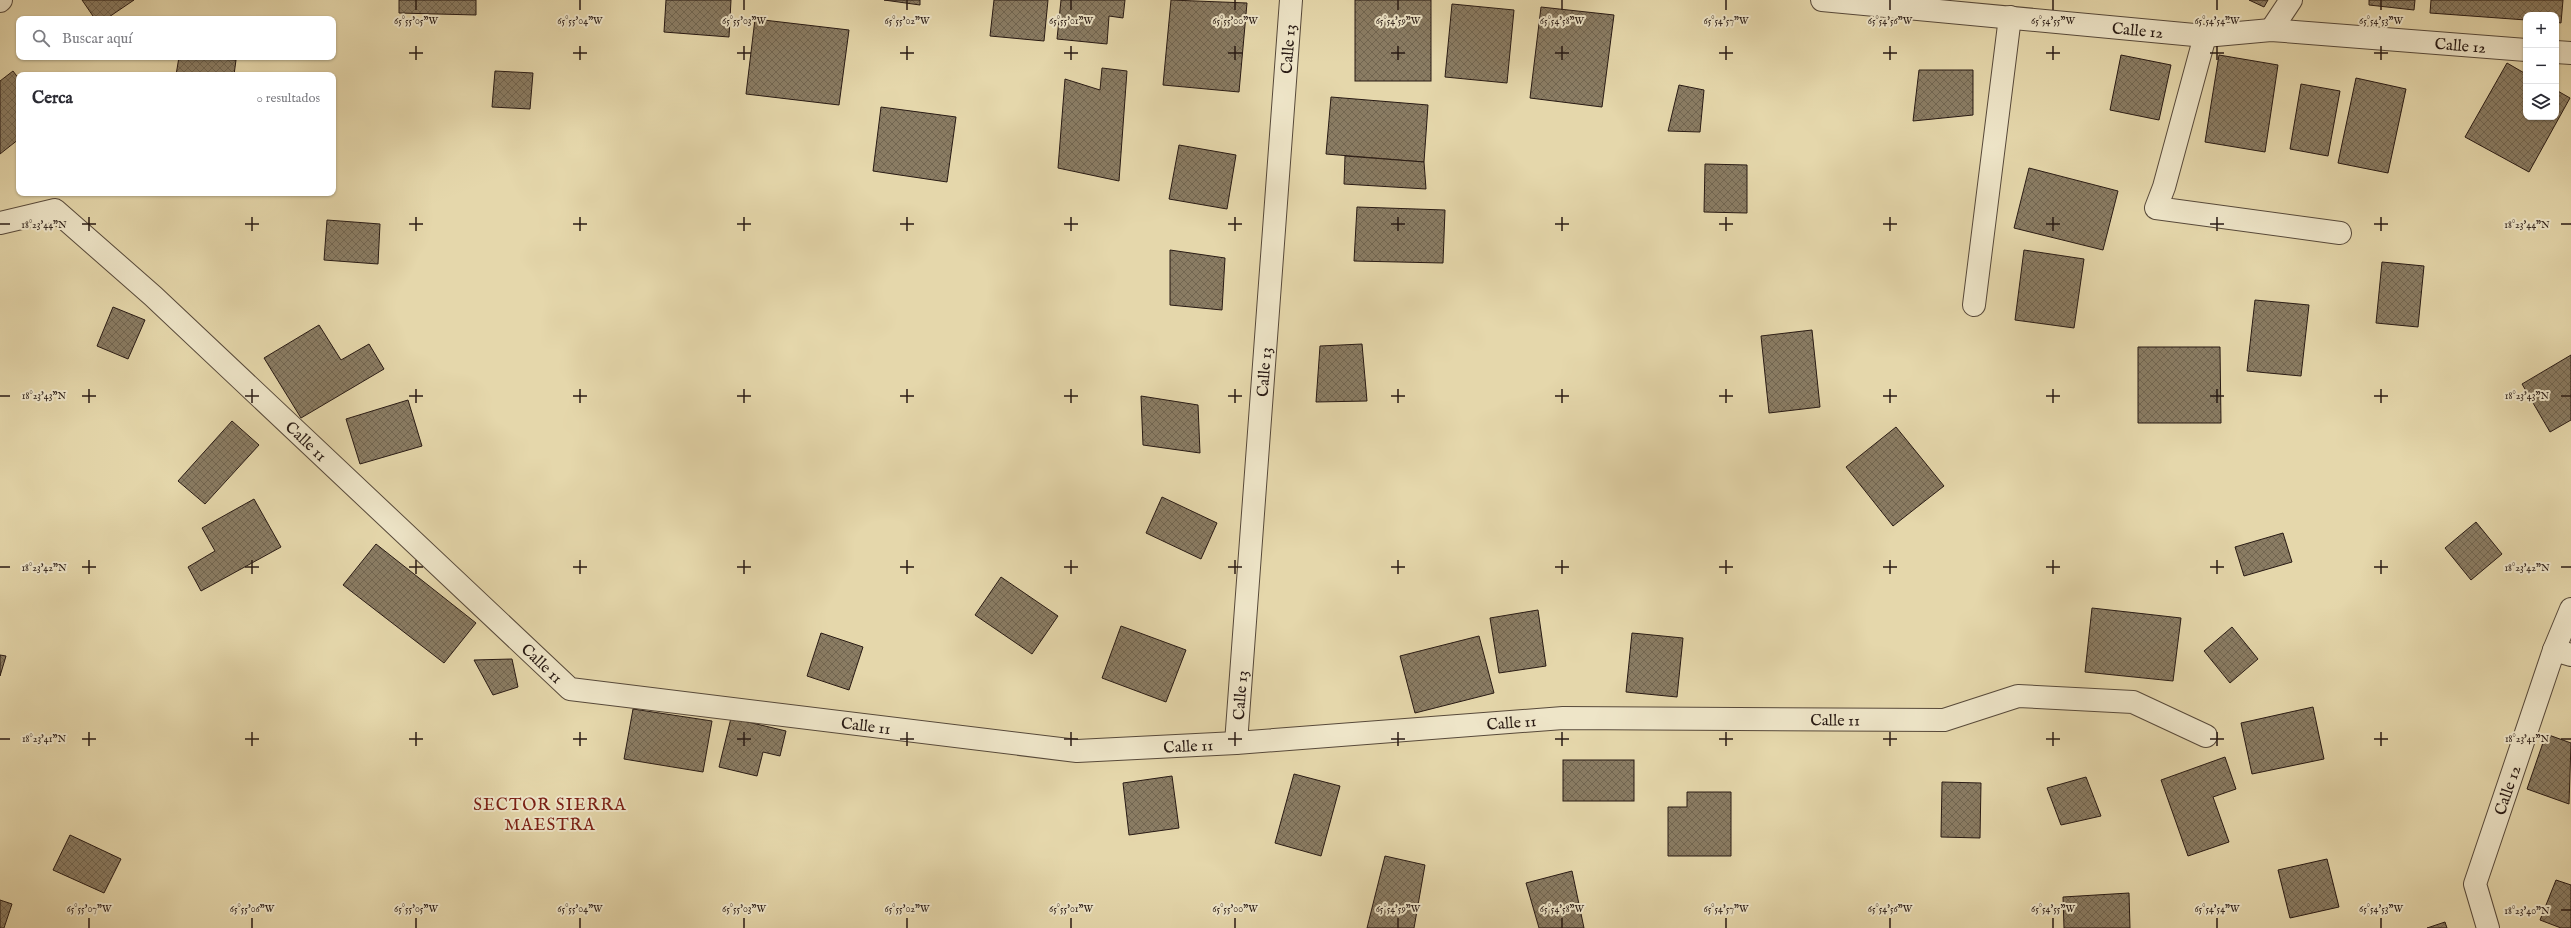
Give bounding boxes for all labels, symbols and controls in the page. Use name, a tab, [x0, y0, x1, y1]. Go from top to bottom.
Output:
map controls	[2523, 12, 2559, 120]
button: +	[2523, 12, 2559, 48]
text: 65°55'05"W	[394, 15, 438, 28]
text: 65°55'04"W	[557, 15, 603, 28]
text: 65°55'03"W	[722, 15, 767, 28]
text: 65°55'02"W	[884, 15, 930, 28]
text: 65°55'01"W	[1049, 15, 1094, 28]
text: 65°55'00"W	[1212, 15, 1258, 28]
text: 65°54'59"W	[1376, 15, 1421, 28]
text: 65°54'58"W	[1540, 15, 1585, 28]
text: 65°54'57"W	[1703, 15, 1749, 28]
text: 65°54'56"W	[1868, 15, 1913, 28]
text: 65°54'55"W	[2031, 15, 2075, 28]
text: 65°54'54"W	[2194, 15, 2240, 28]
text: 65°54'53"W	[2359, 15, 2404, 28]
search box	[16, 16, 336, 60]
street label: Calle 12	[2111, 19, 2164, 44]
street label: Calle 13	[1278, 23, 1301, 75]
icon: search	[30, 27, 52, 49]
text: Buscar aquí	[62, 29, 132, 48]
street label: Calle 12	[2434, 35, 2487, 59]
button: −	[2523, 48, 2559, 84]
button: layers	[2523, 84, 2559, 120]
text: Cerca	[32, 88, 73, 109]
text: 0 resultados	[257, 90, 320, 107]
text: 18°23'44"N	[21, 219, 67, 232]
text: 18°23'44"N	[2504, 219, 2550, 232]
street label: Calle 13	[1254, 347, 1277, 398]
text: 18°23'43"N	[22, 390, 66, 403]
text: 18°23'43"N	[2505, 390, 2549, 403]
street label: Calle 11	[280, 418, 330, 467]
text: 18°23'42"N	[21, 562, 67, 575]
text: 18°23'42"N	[2504, 562, 2550, 575]
street label: Calle 11	[516, 640, 566, 689]
street label: Calle 13	[1230, 670, 1253, 721]
street label: Calle 11	[1810, 711, 1860, 732]
street label: Calle 11	[1486, 712, 1537, 736]
street label: Calle 11	[840, 714, 892, 740]
text: 18°23'41"N	[22, 733, 66, 746]
text: 18°23'41"N	[2505, 733, 2549, 746]
street label: Calle 11	[1163, 736, 1214, 759]
street label: Calle 12	[2491, 763, 2526, 818]
district label: SECTOR SIERRA MAESTRA	[473, 795, 627, 836]
text: 65°55'07"W	[66, 903, 112, 916]
text: 65°55'06"W	[230, 903, 275, 916]
text: 65°55'05"W	[394, 903, 438, 916]
text: 65°55'04"W	[557, 903, 603, 916]
text: 65°55'03"W	[722, 903, 767, 916]
text: 65°55'02"W	[884, 903, 930, 916]
text: 65°55'01"W	[1049, 903, 1094, 916]
text: 65°55'00"W	[1212, 903, 1258, 916]
text: 65°54'59"W	[1376, 903, 1421, 916]
text: 65°54'58"W	[1540, 903, 1585, 916]
text: 65°54'57"W	[1703, 903, 1749, 916]
text: 65°54'56"W	[1868, 903, 1913, 916]
text: 65°54'55"W	[2031, 903, 2075, 916]
text: 65°54'54"W	[2194, 903, 2240, 916]
text: 65°54'53"W	[2359, 903, 2404, 916]
text: 18°23'40"N	[2504, 905, 2550, 918]

